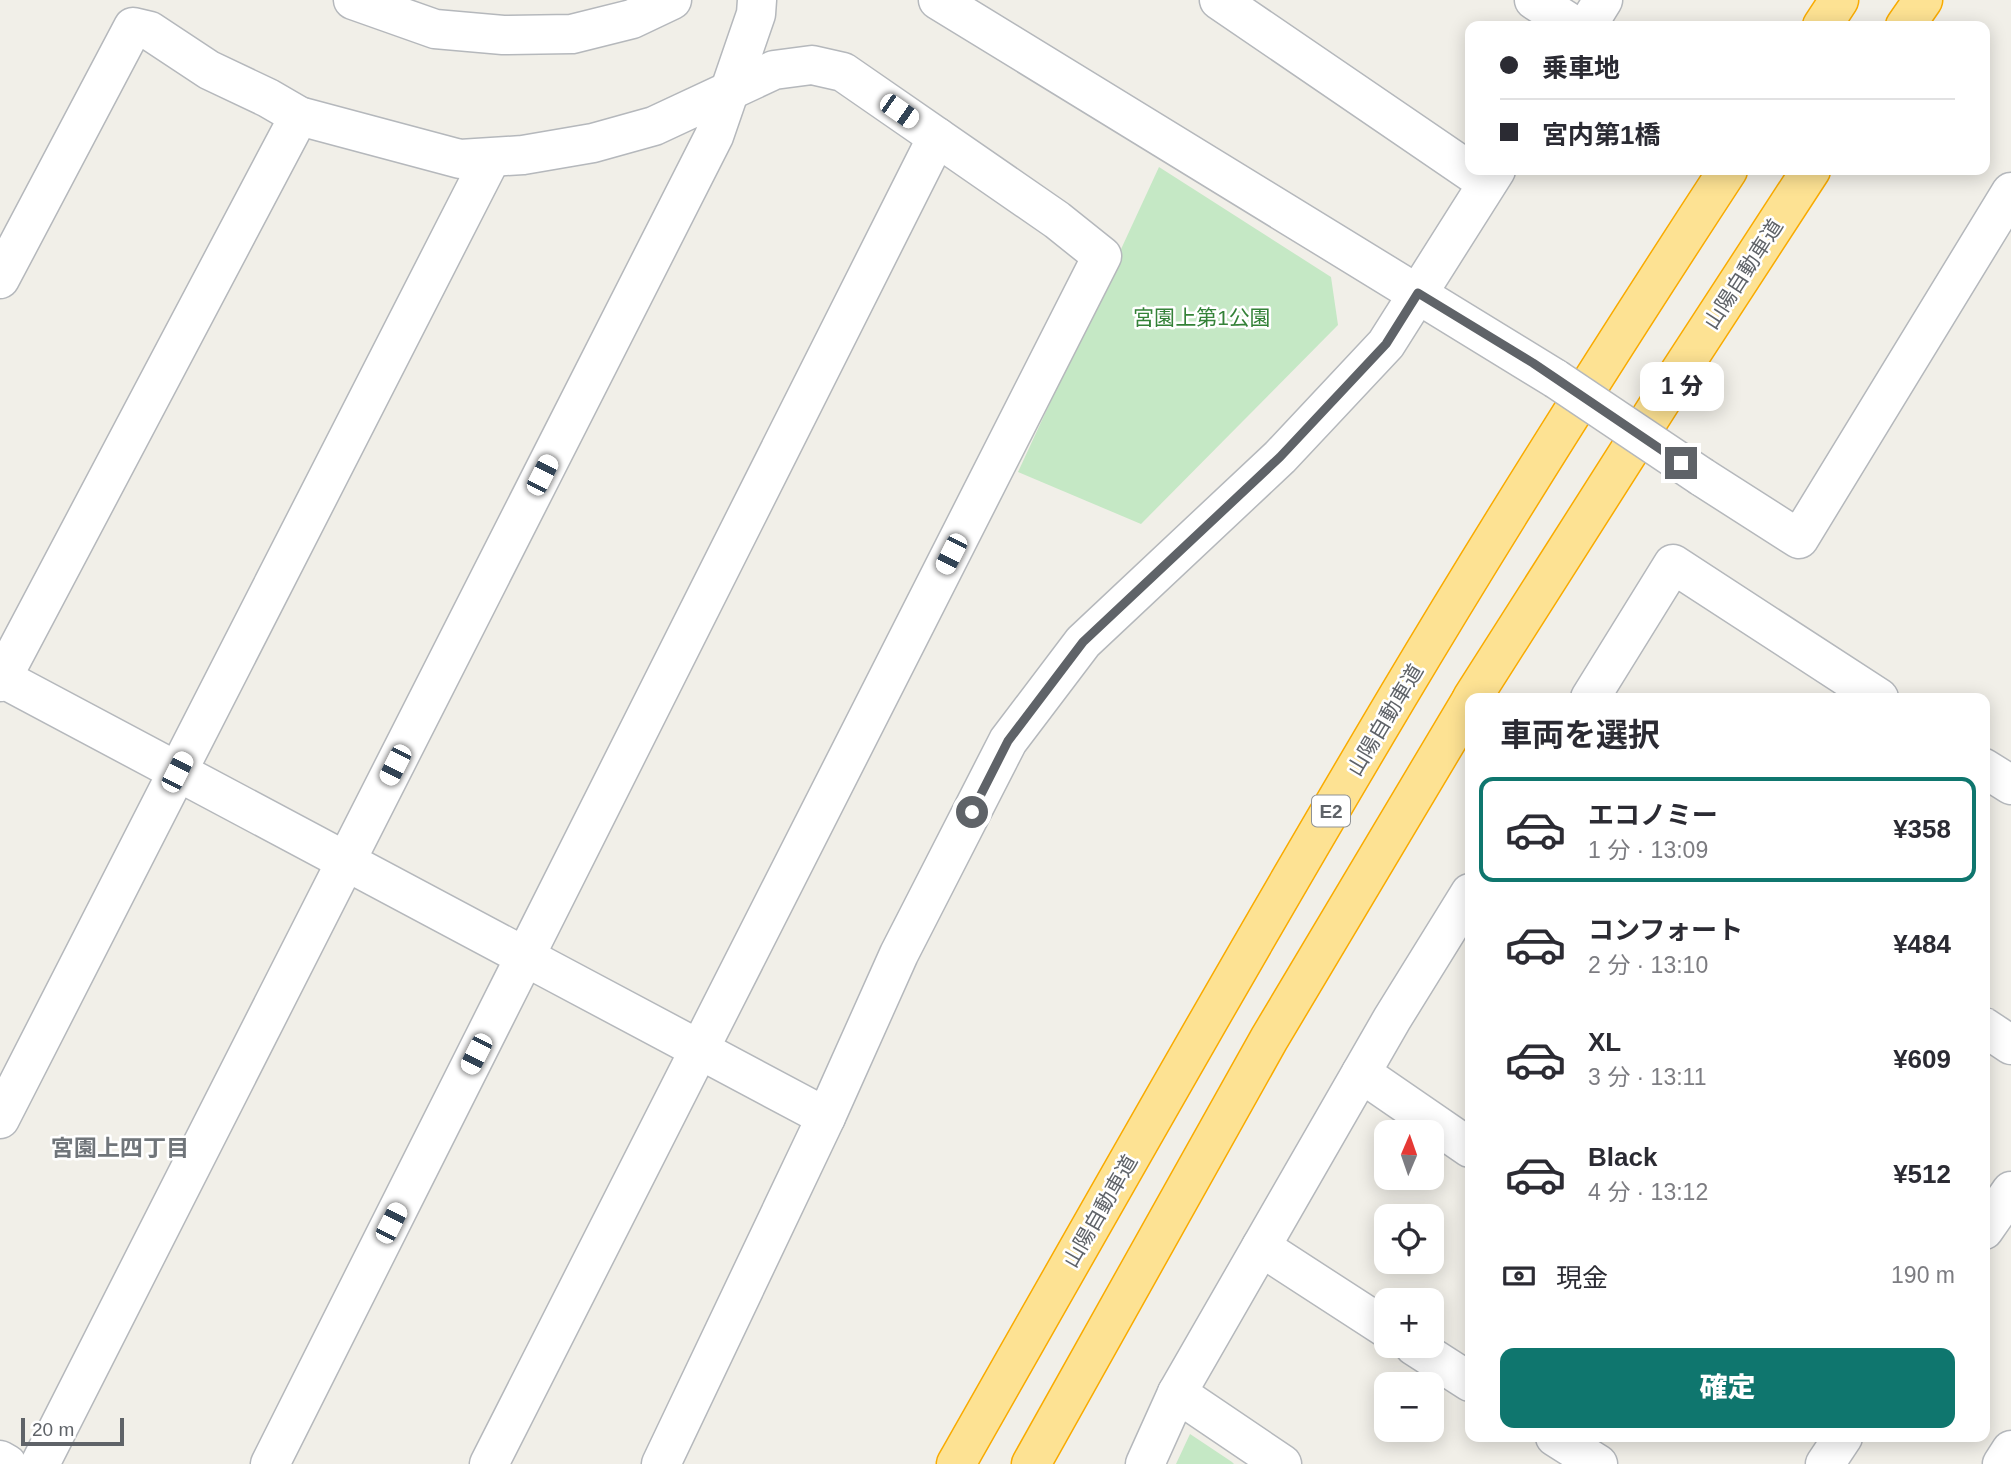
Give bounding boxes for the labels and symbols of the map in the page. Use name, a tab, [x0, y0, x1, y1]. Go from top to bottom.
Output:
car	[876, 90, 923, 132]
street label: 山陽自動車道	[1699, 215, 1787, 333]
park label: 宮園上第1公園	[1133, 306, 1271, 329]
callout: 1 分	[1639, 362, 1723, 410]
route end	[1665, 447, 1697, 479]
car	[524, 452, 561, 498]
car	[933, 531, 970, 577]
street label: 山陽自動車道	[1343, 660, 1427, 780]
car	[377, 742, 414, 788]
car	[159, 749, 196, 795]
route start	[956, 796, 988, 828]
road number: E2	[1312, 796, 1350, 826]
car	[458, 1031, 495, 1077]
north arrow	[1374, 1120, 1444, 1190]
district label: 宮園上四丁目	[51, 1135, 189, 1161]
street label: 山陽自動車道	[1059, 1151, 1141, 1271]
car	[373, 1200, 410, 1246]
scale bar	[21, 1415, 124, 1447]

